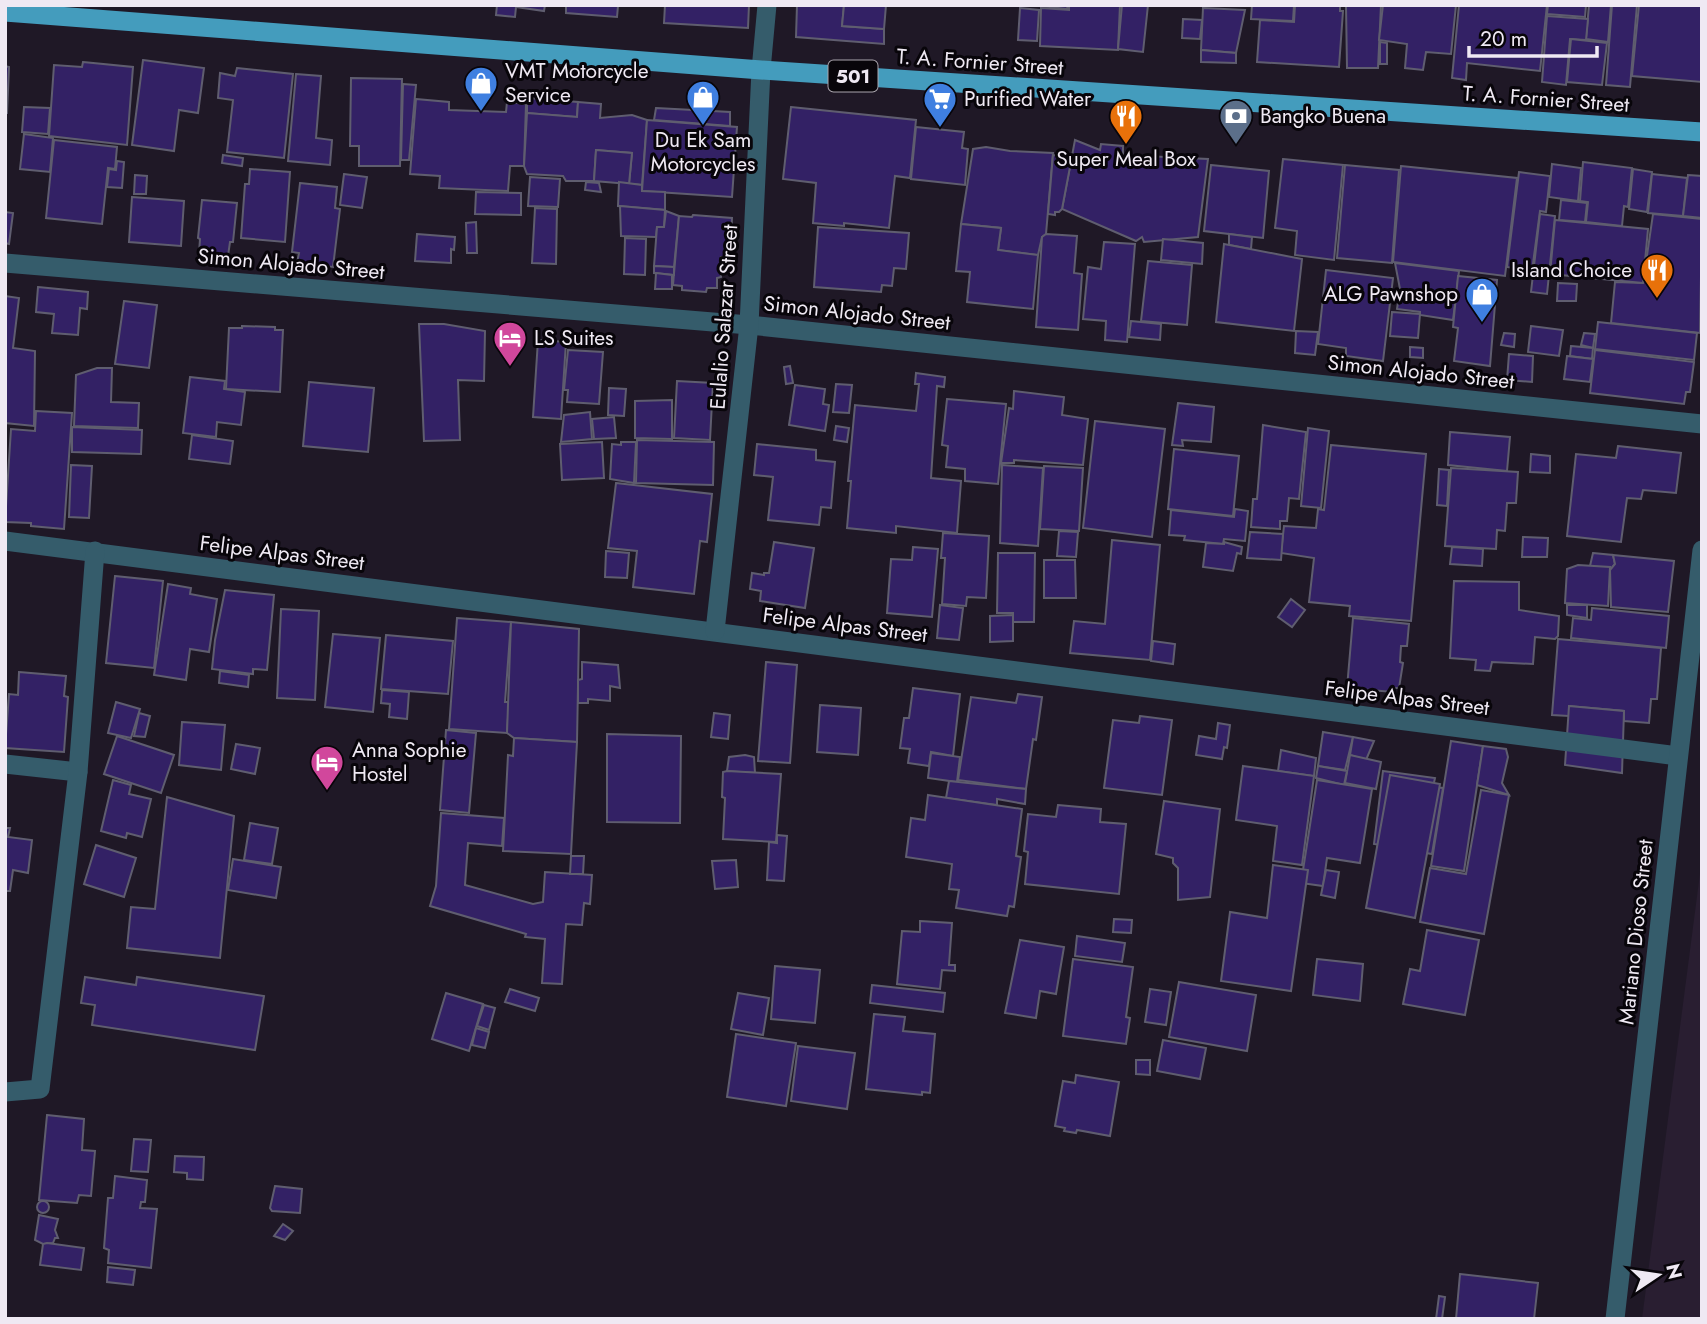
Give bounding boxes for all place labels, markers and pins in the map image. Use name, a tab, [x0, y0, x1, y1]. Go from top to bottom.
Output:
place label: VMT Motorcycle Service	[505, 56, 649, 110]
shop icon: VMT Motorcycle Service	[462, 64, 500, 113]
shop icon: Du Ek Sam Motorcycles	[684, 78, 722, 127]
supermarket icon: Purified Water	[921, 80, 959, 129]
place label: Purified Water	[964, 84, 1092, 114]
restaurant icon: Super Meal Box	[1107, 97, 1145, 146]
bank icon: Bangko Buena	[1217, 97, 1255, 146]
place label: Bangko Buena	[1260, 101, 1386, 131]
place label: Du Ek Sam Motorcycles	[651, 125, 755, 179]
place label: Super Meal Box	[1056, 144, 1196, 174]
restaurant icon: Island Choice	[1638, 251, 1676, 300]
place label: Island Choice	[1511, 255, 1632, 285]
shop icon: ALG Pawnshop	[1463, 275, 1501, 324]
place label: ALG Pawnshop	[1324, 279, 1458, 309]
hotel icon: LS Suites	[491, 319, 529, 368]
place label: LS Suites	[534, 323, 614, 353]
place label: Anna Sophie Hostel	[352, 735, 467, 789]
hotel icon: Anna Sophie Hostel	[308, 743, 346, 792]

